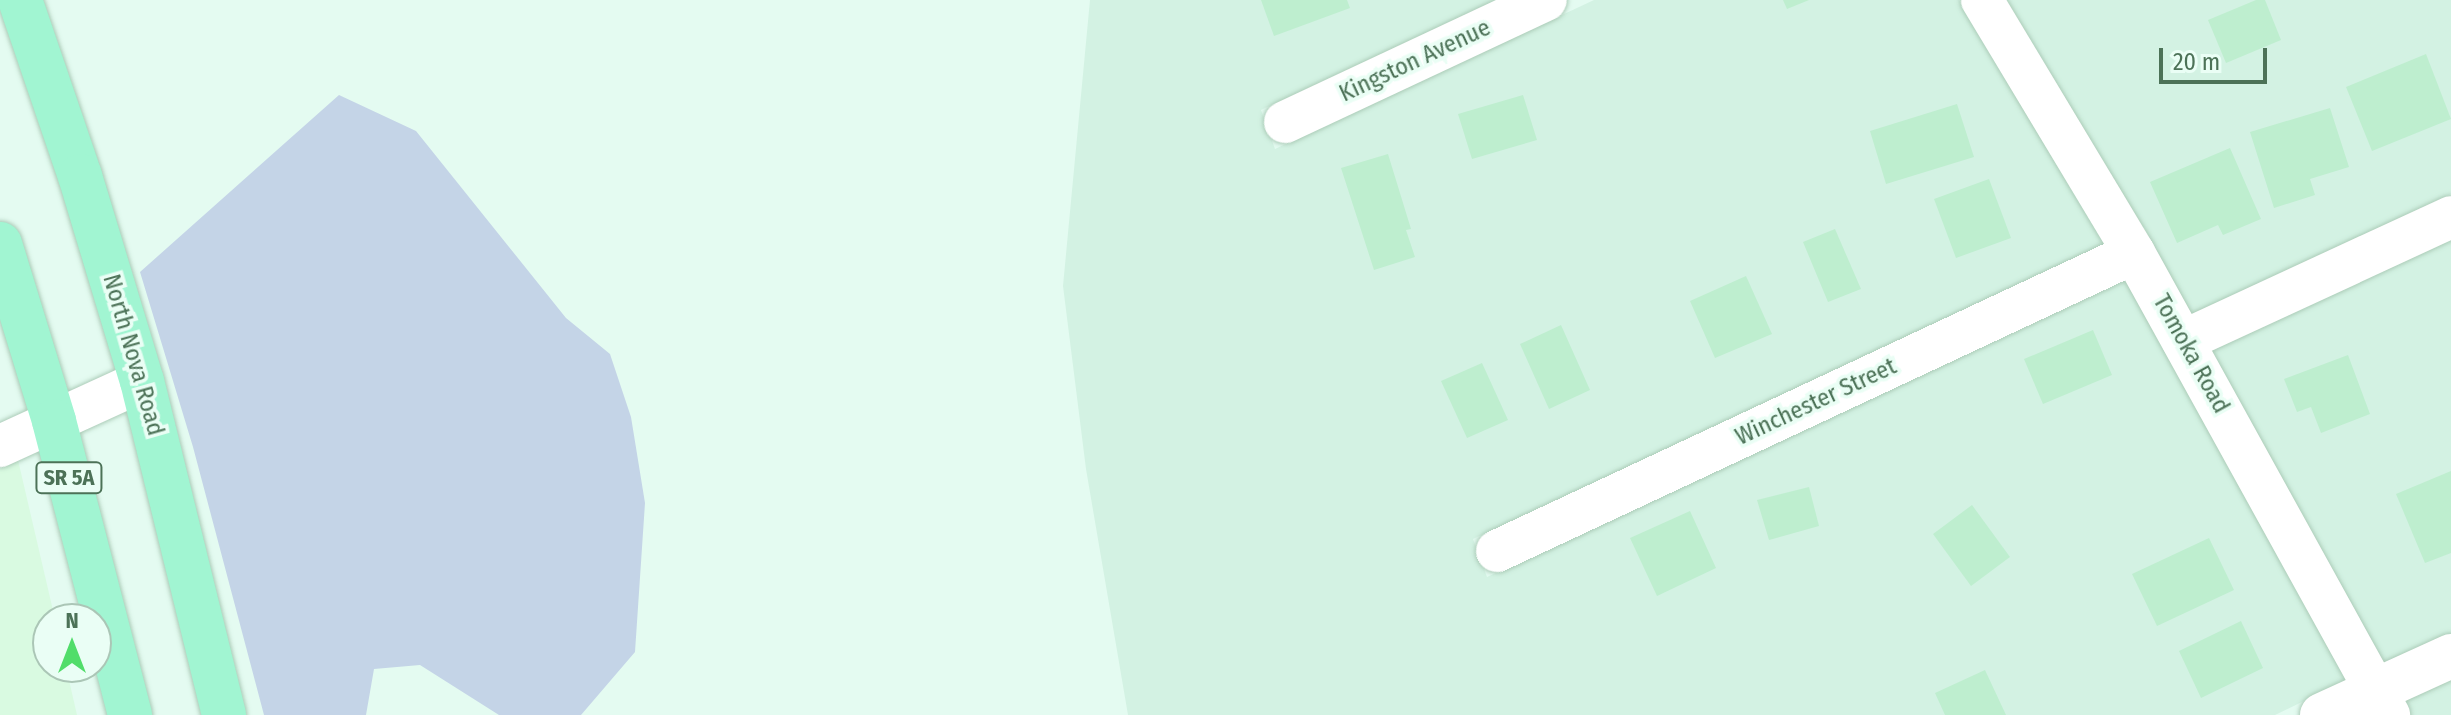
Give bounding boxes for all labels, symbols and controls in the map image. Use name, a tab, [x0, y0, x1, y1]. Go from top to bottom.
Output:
street label: Kingston Avenue	[1335, 13, 1495, 109]
scale bar	[2163, 32, 2271, 82]
text: 20 m	[2173, 48, 2220, 76]
street label: North Nova Road	[96, 271, 170, 439]
street label: Tomoka Road	[2147, 290, 2235, 418]
street label: Winchester Street	[1731, 352, 1901, 452]
road number: SR 5A	[35, 460, 103, 496]
north arrow	[32, 603, 112, 683]
text: N	[65, 607, 79, 634]

